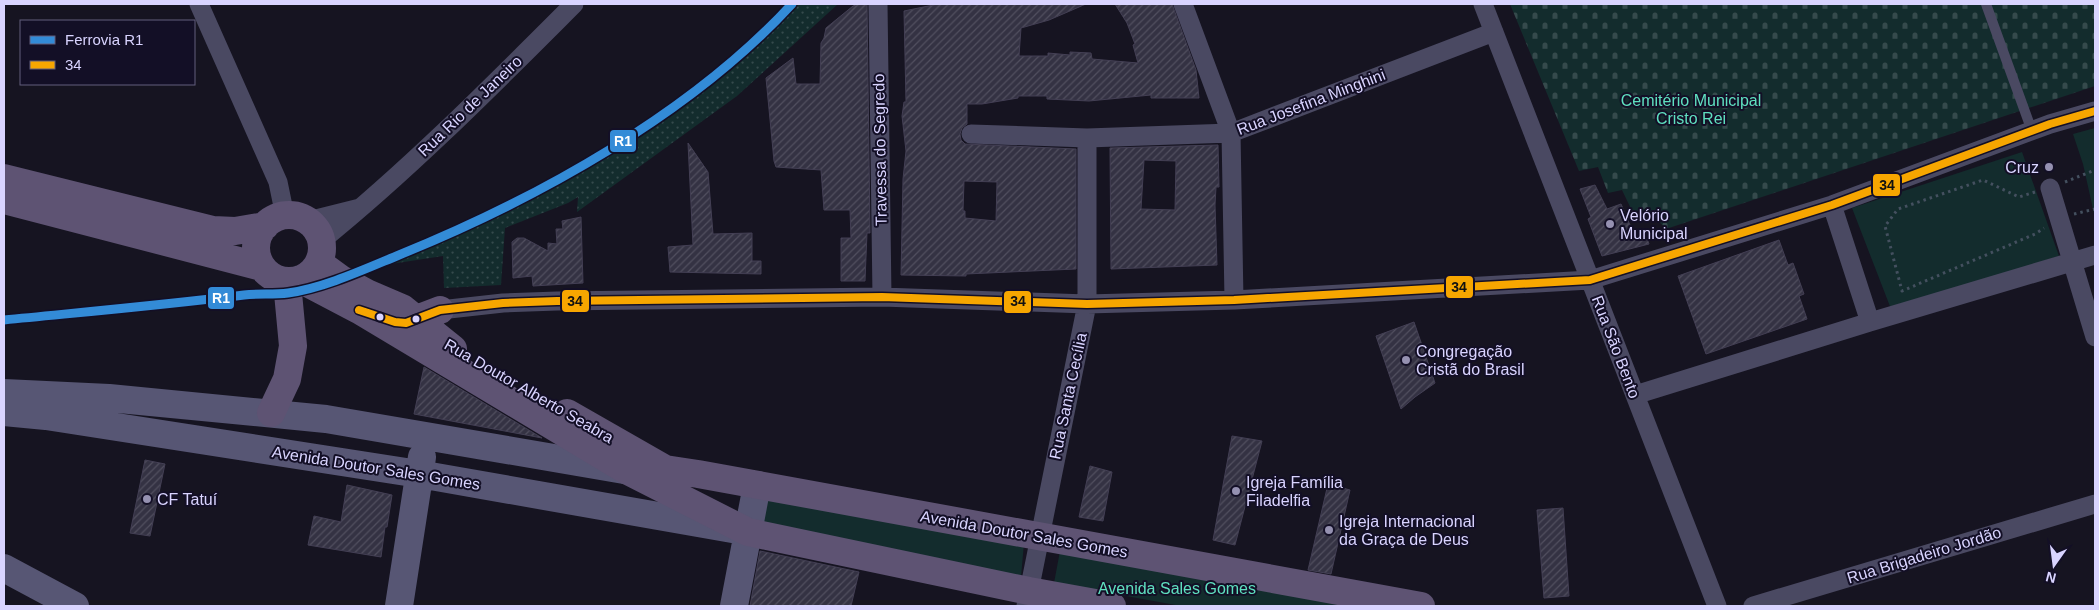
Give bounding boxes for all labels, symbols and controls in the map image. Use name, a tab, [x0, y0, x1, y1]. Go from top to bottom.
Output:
legend	[20, 20, 195, 85]
text: Ferrovia R1	[65, 31, 143, 48]
street label: Rua Rio de Janeiro	[415, 52, 525, 160]
text: 34	[65, 56, 82, 73]
street label: Rua Josefina Minghini	[1234, 66, 1388, 138]
street label: Travessa do Segredo	[870, 74, 890, 226]
park label: Cemitério Municipal Cristo Rei	[1621, 92, 1761, 127]
line badge: R1	[609, 129, 637, 153]
text: R1	[614, 133, 632, 149]
place label: Cruz	[2005, 159, 2039, 176]
marker: Cruz	[2043, 161, 2055, 173]
line badge: 34	[1872, 173, 1901, 197]
text: 34	[1879, 177, 1895, 193]
place label: Velório Municipal	[1620, 207, 1688, 242]
marker: Velório Municipal	[1604, 218, 1616, 230]
line badge: 34	[1445, 275, 1474, 299]
text: 34	[1451, 279, 1467, 295]
line badge: R1	[207, 286, 235, 310]
line badge: 34	[561, 289, 590, 313]
text: R1	[212, 290, 230, 306]
line badge: 34	[1003, 290, 1032, 314]
text: 34	[567, 293, 583, 309]
text: 34	[1010, 293, 1026, 309]
street label: Rua São Bento	[1589, 293, 1643, 401]
unlabelled marker	[375, 312, 385, 322]
unlabelled marker	[411, 314, 421, 324]
street label: Rua Santa Cecília	[1046, 331, 1090, 461]
street label: Rua Doutor Alberto Seabra	[442, 336, 617, 446]
place label: Congregação Cristã do Brasil	[1416, 343, 1524, 378]
marker: Congregação Cristã do Brasil	[1400, 354, 1412, 366]
street label: Avenida Doutor Sales Gomes	[271, 443, 481, 493]
place label: Igreja Família Filadelfia	[1246, 474, 1343, 509]
marker: Igreja Família Filadelfia	[1230, 485, 1242, 497]
place label: CF Tatuí	[157, 491, 218, 508]
marker: CF Tatuí	[141, 493, 153, 505]
street label: Avenida Doutor Sales Gomes	[919, 507, 1129, 561]
place label: Igreja Internacional da Graça de Deus	[1339, 513, 1475, 548]
street label: Rua Brigadeiro Jordão	[1845, 523, 2003, 587]
marker: Igreja Internacional da Graça de Deus	[1323, 524, 1335, 536]
north arrow	[2029, 540, 2079, 590]
text: N	[2044, 569, 2058, 587]
park label: Avenida Sales Gomes	[1098, 580, 1256, 597]

